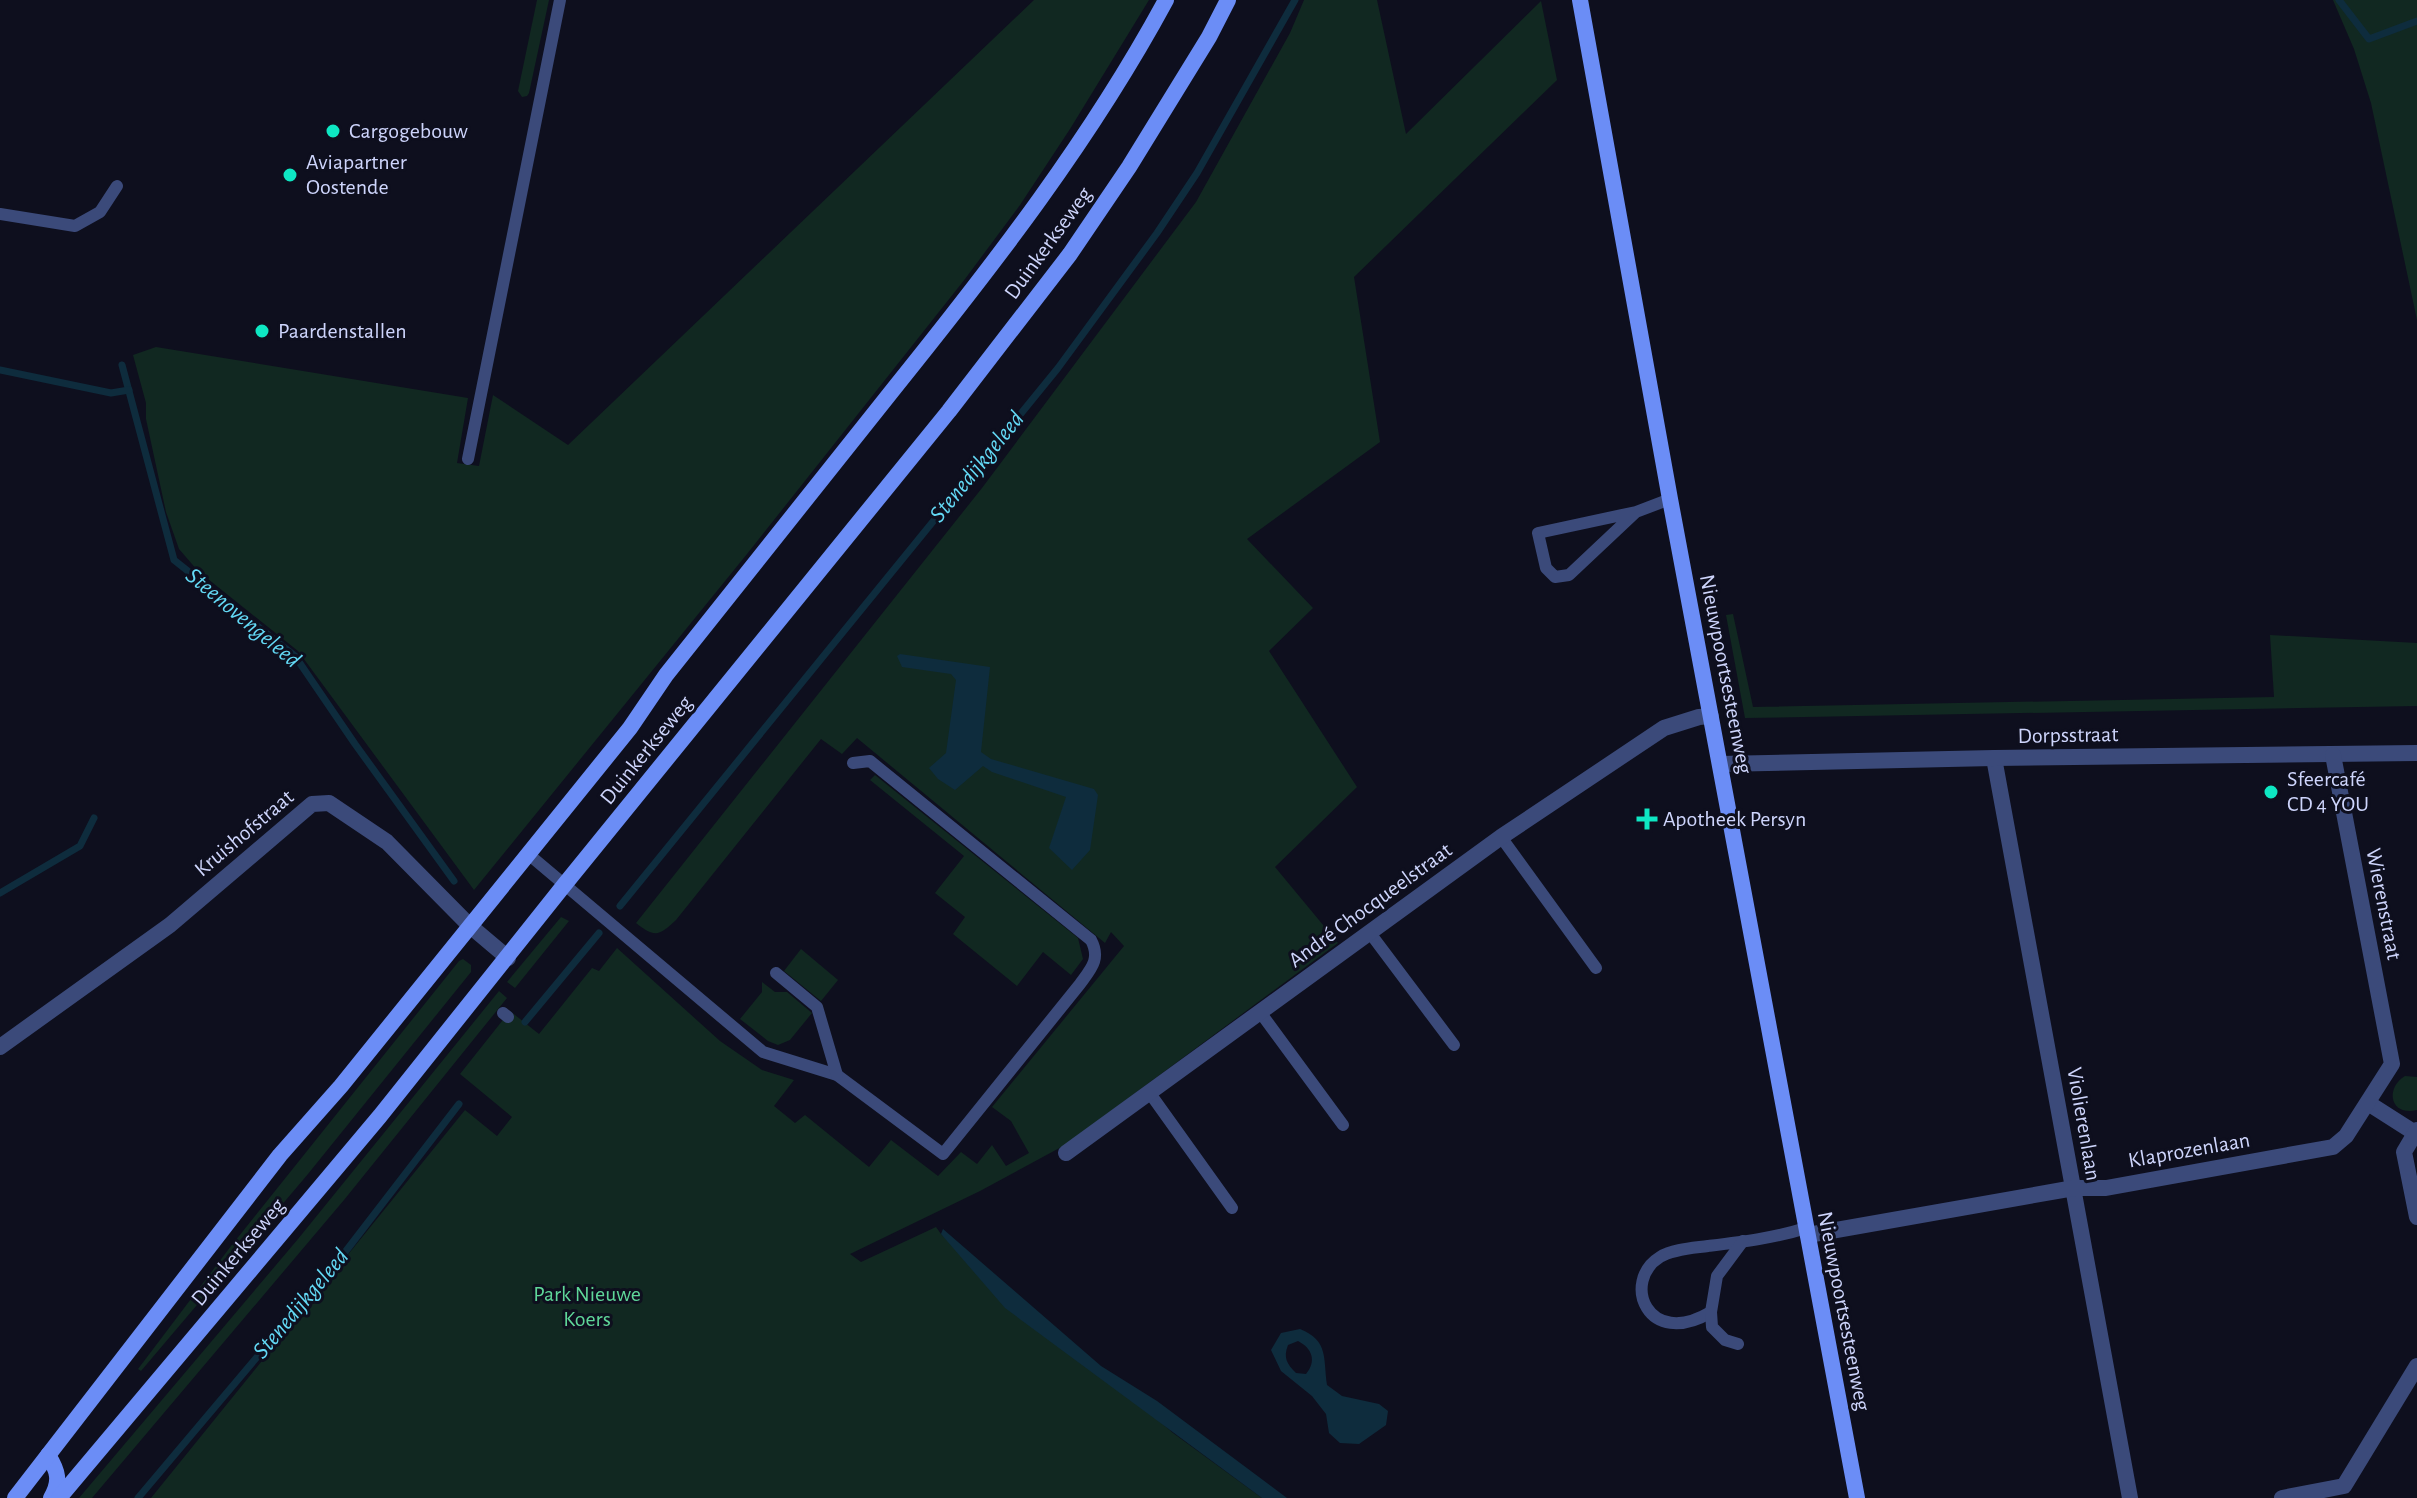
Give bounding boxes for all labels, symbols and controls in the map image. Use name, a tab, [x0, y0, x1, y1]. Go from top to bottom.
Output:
place label: Cargogebouw	[349, 120, 468, 142]
marker: Cargogebouw	[324, 122, 342, 140]
place label: Aviapartner Oostende	[306, 151, 407, 198]
marker: Aviapartner Oostende	[281, 166, 299, 184]
street label: Duinkerkseweg	[1000, 183, 1096, 303]
place label: Paardenstallen	[278, 320, 407, 342]
marker: Paardenstallen	[253, 322, 271, 340]
water label: Stenedijkgeleed	[925, 407, 1029, 527]
water label: Steenovengeleed	[181, 563, 305, 673]
street label: Nieuwpoortsesteenweg	[1696, 573, 1756, 776]
street label: Duinkerkseweg	[596, 691, 696, 808]
street label: Dorpsstraat	[2017, 723, 2119, 747]
place label: Sfeercafé CD 4 YOU	[2287, 768, 2369, 815]
marker: Sfeercafé CD 4 YOU	[2262, 783, 2280, 801]
street label: Kruishofstraat	[190, 786, 298, 880]
place label: Apotheek Persyn	[1663, 808, 1806, 830]
marker: Apotheek Persyn	[1638, 810, 1656, 828]
street label: André Chocqueelstraat	[1284, 839, 1456, 971]
street label: Wierenstraat	[2362, 846, 2406, 962]
street label: Violierenlaan	[2063, 1066, 2105, 1182]
street label: Klaprozenlaan	[2126, 1128, 2252, 1172]
street label: Duinkerkseweg	[187, 1194, 289, 1310]
street label: Nieuwpoortsesteenweg	[1814, 1210, 1874, 1413]
water label: Stenedijkgeleed	[249, 1244, 354, 1363]
park label: Park Nieuwe Koers	[533, 1283, 641, 1330]

